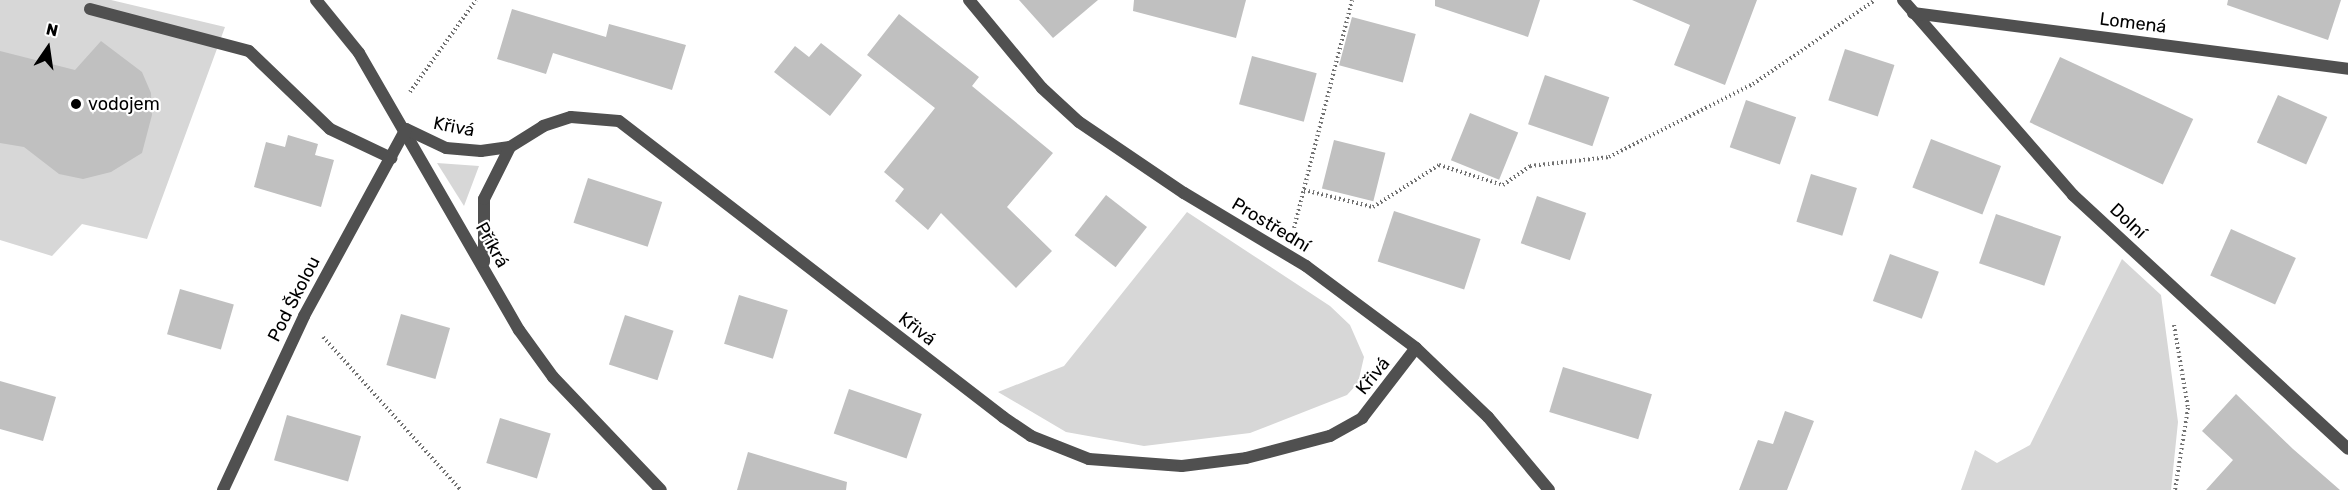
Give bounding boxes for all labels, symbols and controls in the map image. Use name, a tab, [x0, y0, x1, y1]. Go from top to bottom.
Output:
street label: Lomená	[2098, 8, 2168, 38]
north arrow	[18, 18, 78, 78]
text: N	[44, 19, 60, 41]
place label: vodojem	[88, 93, 160, 115]
marker: vodojem	[69, 97, 83, 111]
street label: Křivá	[432, 112, 476, 142]
street label: Prostřední	[1228, 193, 1314, 257]
street label: Dolní	[2105, 199, 2151, 243]
street label: Příkrá	[471, 218, 513, 272]
street label: Pod Školou	[263, 253, 325, 345]
street label: Křivá	[894, 308, 940, 350]
street label: Křivá	[1352, 353, 1394, 399]

